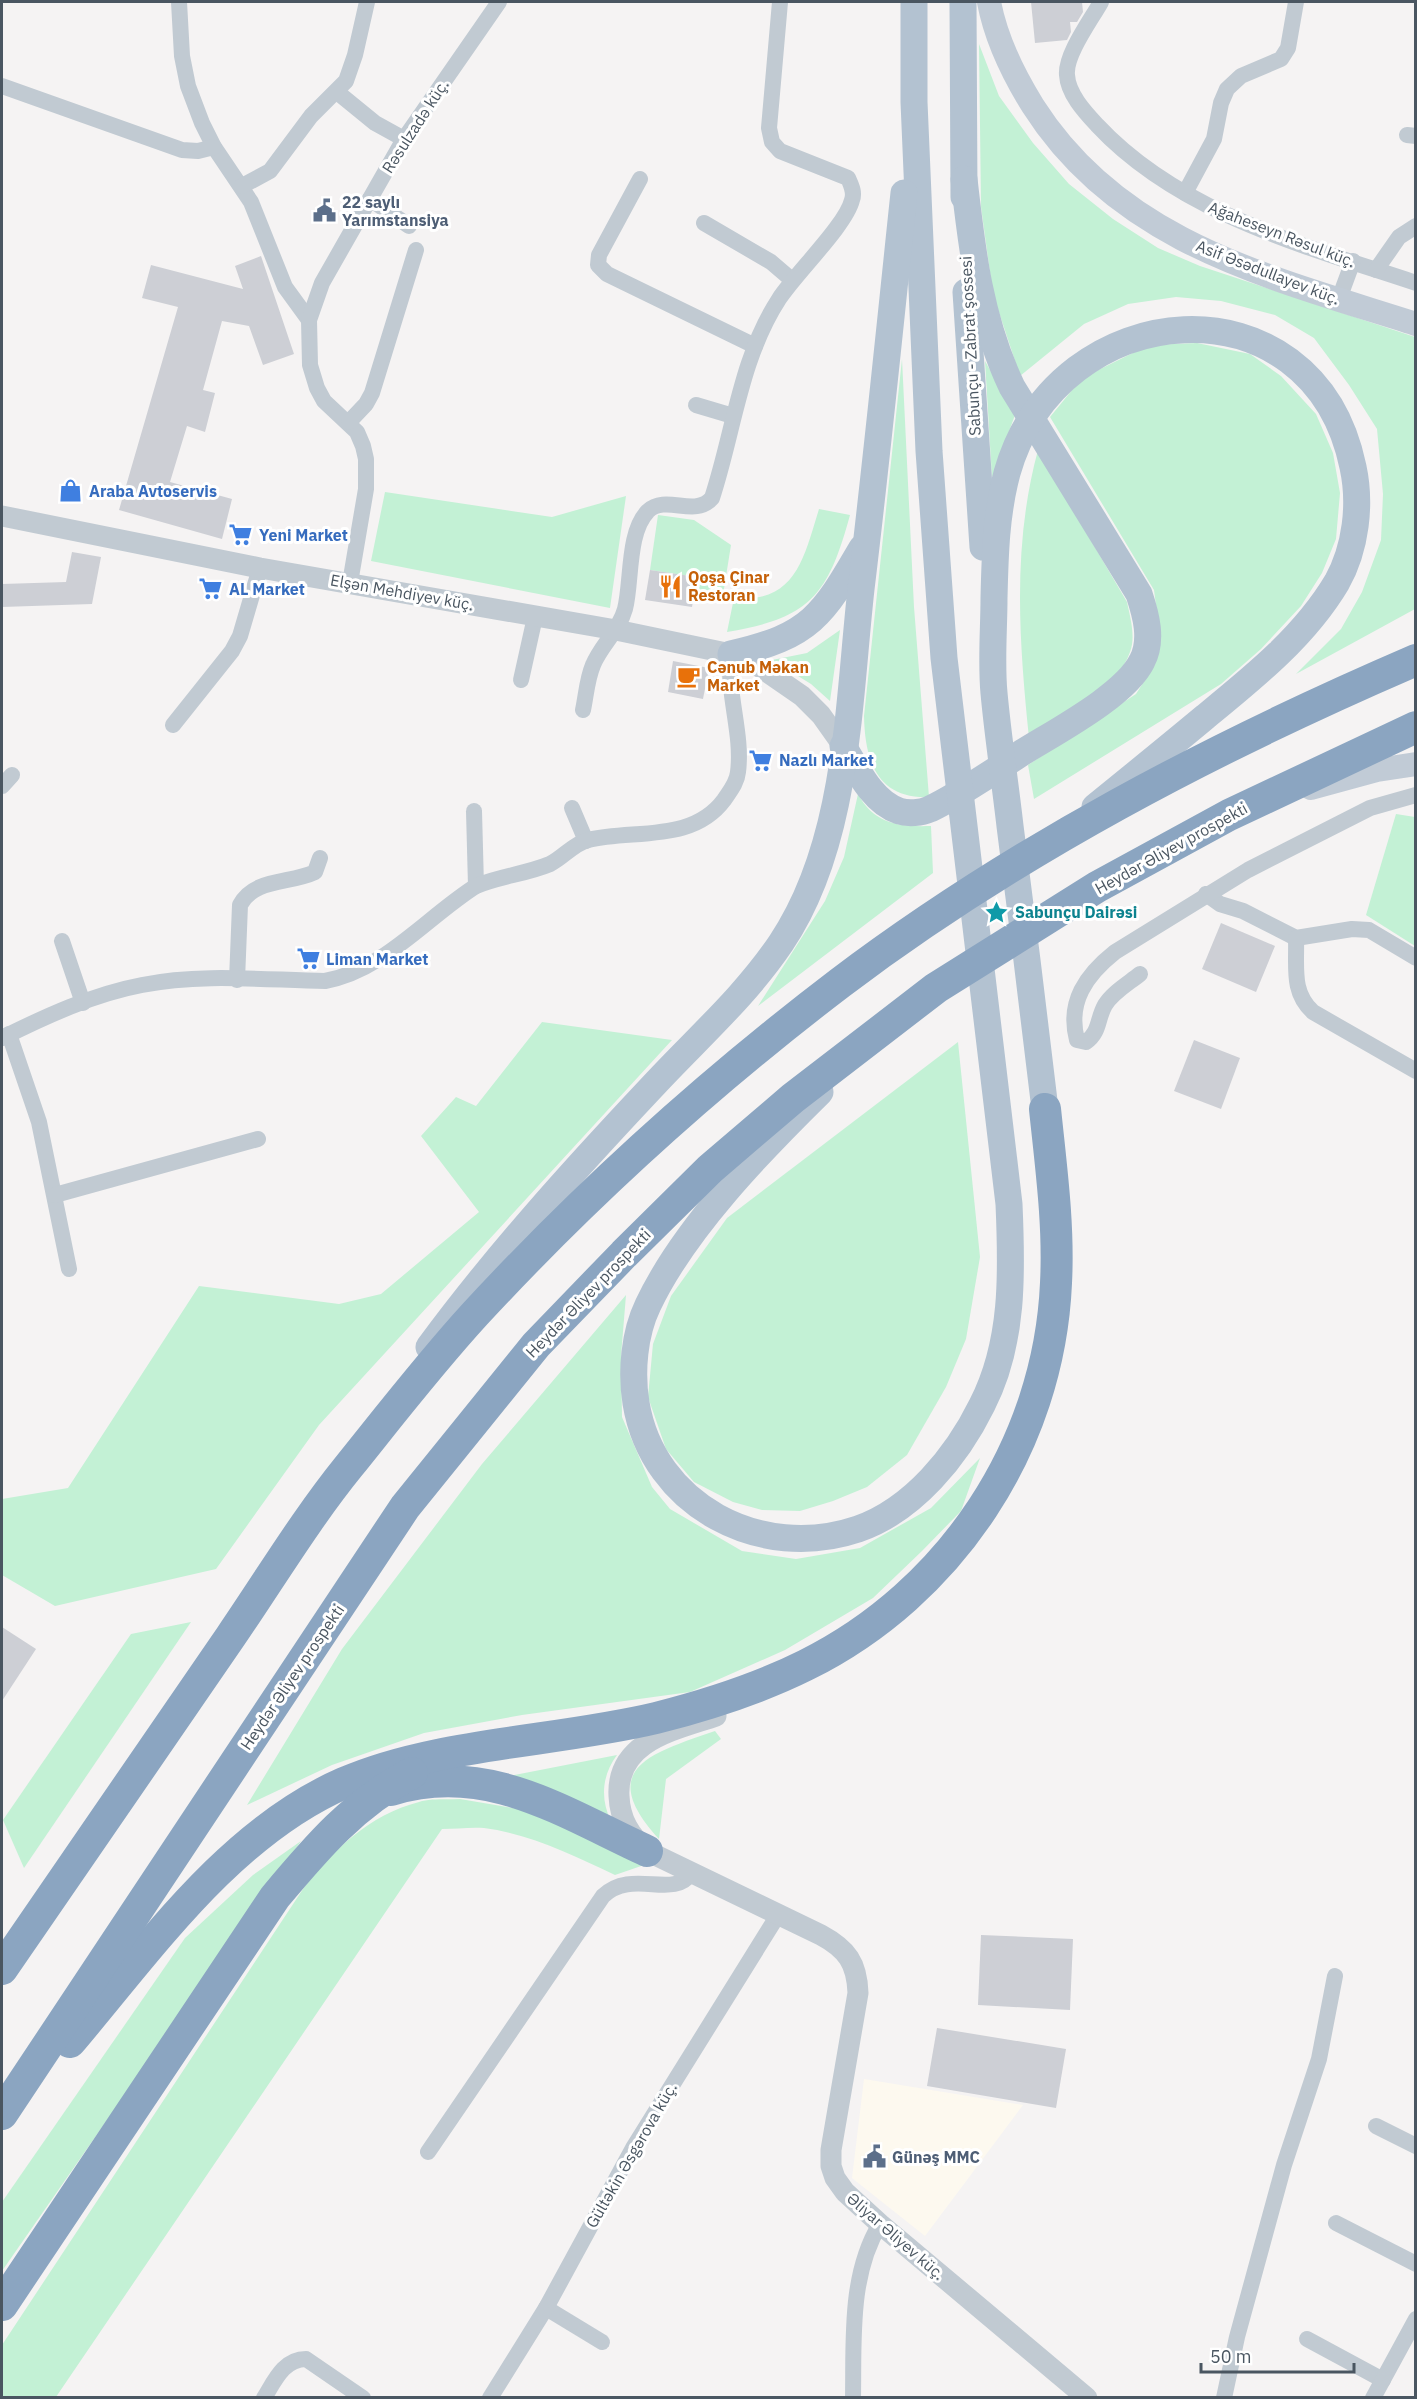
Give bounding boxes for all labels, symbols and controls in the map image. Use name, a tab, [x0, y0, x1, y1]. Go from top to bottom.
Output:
street label: Rəsulzadə küç.	[377, 75, 453, 177]
place label: 22 saylı Yarımstansiya	[342, 192, 449, 230]
street label: Ağaheseyn Rəsul küç.	[1206, 197, 1358, 271]
public building icon: 22 saylı Yarımstansiya	[311, 198, 337, 224]
street label: Asif Əsədullayev küç.	[1193, 235, 1343, 309]
street label: Sabunçu - Zabrat şossesi	[955, 256, 985, 436]
shop icon: Araba Avtoservis	[58, 478, 84, 504]
place label: Araba Avtoservis	[89, 481, 217, 501]
supermarket icon: Yeni Market	[228, 522, 254, 548]
place label: Yeni Market	[259, 525, 348, 545]
place label: Qoşa Çinar Restoran	[688, 567, 770, 605]
street label: Elşən Mehdiyev küç.	[329, 570, 475, 614]
restaurant icon: Qoşa Çinar Restoran	[657, 573, 683, 599]
supermarket icon: AL Market	[198, 576, 224, 602]
place label: AL Market	[229, 579, 305, 599]
place label: Cənub Məkan Market	[707, 657, 809, 695]
cafe icon: Cənub Məkan Market	[676, 663, 702, 689]
supermarket icon: Nazlı Market	[748, 747, 774, 773]
place label: Nazlı Market	[779, 750, 874, 770]
street label: Heydər Əliyev prospekti	[1091, 798, 1251, 898]
place icon: Sabunçu Dairəsi	[984, 899, 1010, 925]
place label: Sabunçu Dairəsi	[1015, 902, 1137, 922]
supermarket icon: Liman Market	[295, 946, 321, 972]
place label: Liman Market	[326, 949, 428, 969]
street label: Heydər Əliyev prospekti	[521, 1224, 655, 1362]
street label: Heydər Əliyev prospekti	[236, 1600, 348, 1754]
street label: Gültəkin Əsgərova küç.	[581, 2079, 681, 2231]
public building icon: Günəş MMC	[861, 2144, 887, 2170]
place label: Günəş MMC	[892, 2147, 980, 2167]
street label: Əliyar Əliyev küç.	[843, 2188, 949, 2284]
scale bar	[1201, 2336, 1354, 2374]
text: 50 m	[1210, 2345, 1252, 2368]

